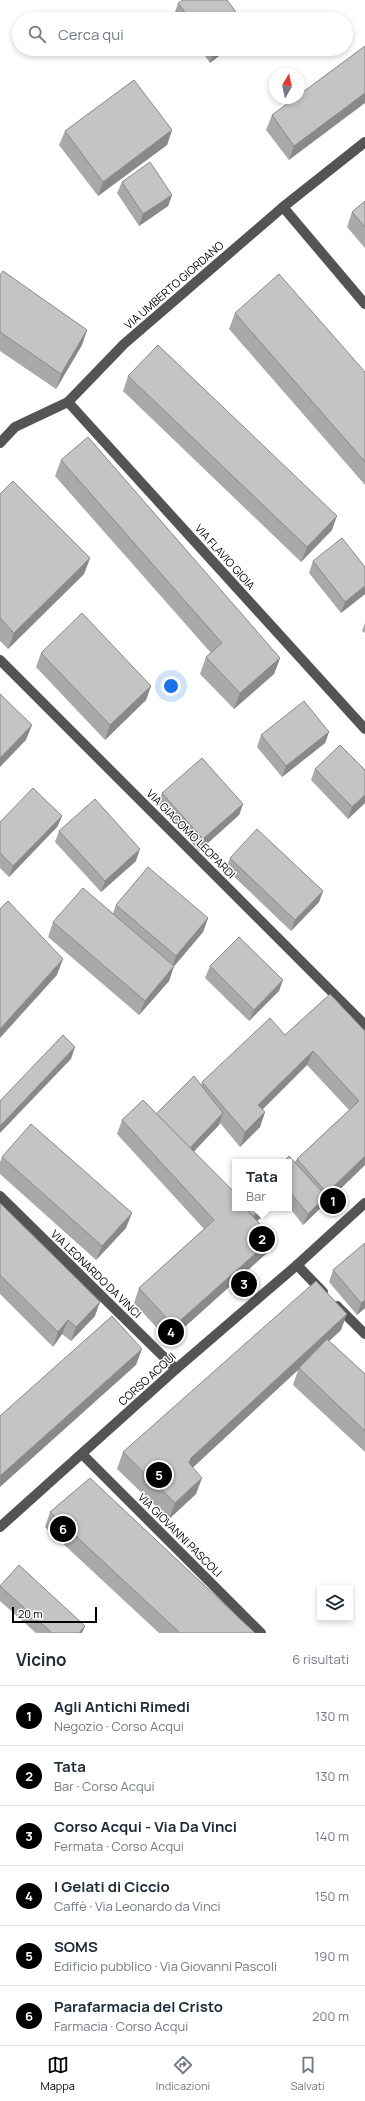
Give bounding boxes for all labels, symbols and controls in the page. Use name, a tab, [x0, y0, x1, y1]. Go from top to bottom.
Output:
search box	[12, 12, 353, 56]
icon: search	[26, 23, 48, 45]
text: Cerca qui	[58, 24, 124, 45]
north arrow	[269, 68, 305, 104]
street label: VIA UMBERTO GIORDANO	[121, 237, 226, 332]
street label: VIA FLAVIO GIOIA	[192, 521, 259, 593]
your location	[161, 676, 181, 696]
street label: VIA GIACOMO LEOPARDI	[144, 786, 239, 881]
popup	[232, 1159, 292, 1211]
text: Tata	[246, 1166, 278, 1187]
pin: 1	[320, 1186, 346, 1216]
text: Bar	[246, 1187, 266, 1205]
pin: 2	[249, 1224, 275, 1254]
street label: VIA LEONARDO DA VINCI	[48, 1226, 145, 1321]
pin: 3	[231, 1269, 257, 1299]
pin: 4	[158, 1317, 184, 1347]
street label: CORSO ACQUI	[115, 1349, 179, 1408]
pin: 5	[146, 1460, 172, 1490]
street label: VIA GIOVANNI PASCOLI	[135, 1490, 225, 1580]
pin: 6	[50, 1514, 76, 1544]
map controls	[317, 1585, 353, 1621]
button: layers	[317, 1585, 353, 1621]
scale bar	[12, 1605, 97, 1624]
text: 20 m	[18, 1606, 43, 1621]
text: Vicino	[16, 1648, 67, 1671]
text: 6 risultati	[292, 1650, 349, 1668]
text: Agli Antichi Rimedi	[54, 1696, 190, 1717]
text: 1	[26, 1707, 32, 1725]
text: 130 m	[315, 1707, 349, 1725]
text: Negozio · Corso Acqui	[54, 1717, 184, 1735]
text: Tata	[54, 1756, 86, 1777]
text: 2	[25, 1767, 33, 1785]
text: 130 m	[315, 1767, 349, 1785]
text: Bar · Corso Acqui	[54, 1777, 154, 1795]
text: Corso Acqui - Via Da Vinci	[54, 1816, 237, 1837]
text: 3	[25, 1827, 33, 1845]
text: 140 m	[315, 1827, 349, 1845]
text: Fermata · Corso Acqui	[54, 1837, 184, 1855]
text: I Gelati di Ciccio	[54, 1876, 170, 1897]
text: 4	[25, 1887, 33, 1905]
text: 150 m	[315, 1887, 349, 1905]
text: Caffè · Via Leonardo da Vinci	[54, 1897, 221, 1915]
text: SOMS	[54, 1936, 98, 1957]
text: 5	[25, 1947, 33, 1965]
text: 190 m	[314, 1947, 349, 1965]
text: Edificio pubblico · Via Giovanni Pascoli	[54, 1957, 277, 1975]
text: Parafarmacia del Cristo	[54, 1996, 223, 2017]
text: 6	[25, 2007, 33, 2025]
text: 200 m	[312, 2007, 349, 2025]
text: Farmacia · Corso Acqui	[54, 2017, 188, 2035]
tab: Mappa	[40, 2054, 75, 2093]
tab: Indicazioni	[156, 2054, 210, 2093]
tab: Salvati	[291, 2054, 325, 2093]

